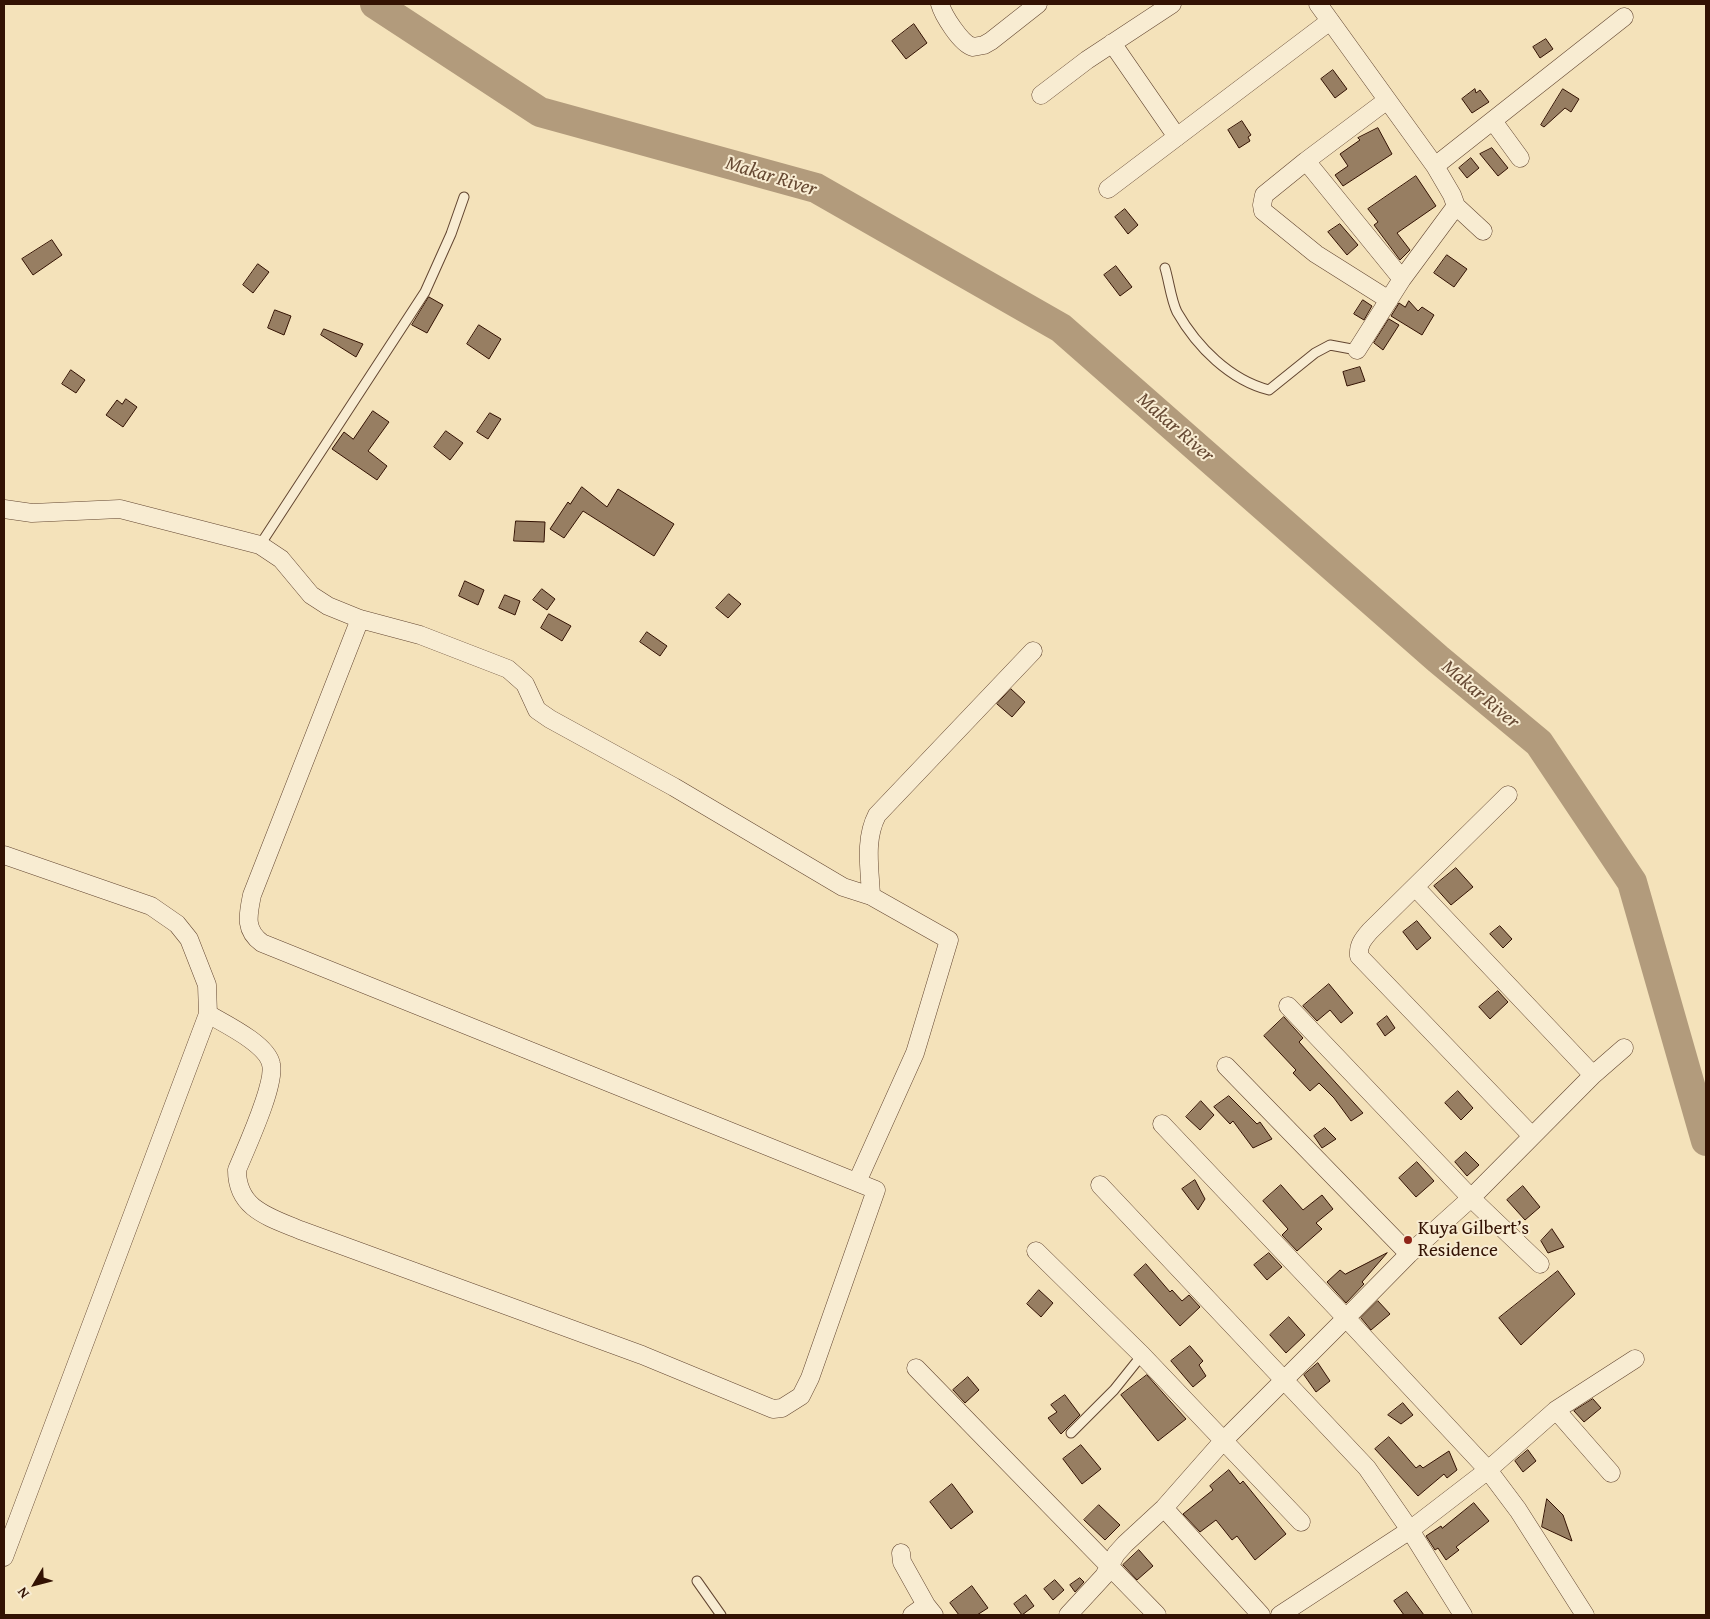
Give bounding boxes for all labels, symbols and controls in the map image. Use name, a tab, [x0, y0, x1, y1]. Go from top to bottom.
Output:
water label: Makar River	[722, 152, 820, 202]
water label: Makar River	[1132, 388, 1218, 468]
water label: Makar River	[1436, 655, 1524, 735]
place label: Kuya Gilbert’s Residence	[1418, 1218, 1529, 1262]
marker: Kuya Gilbert’s Residence	[1402, 1234, 1414, 1246]
north arrow	[10, 1559, 60, 1609]
text: N	[12, 1583, 34, 1603]

